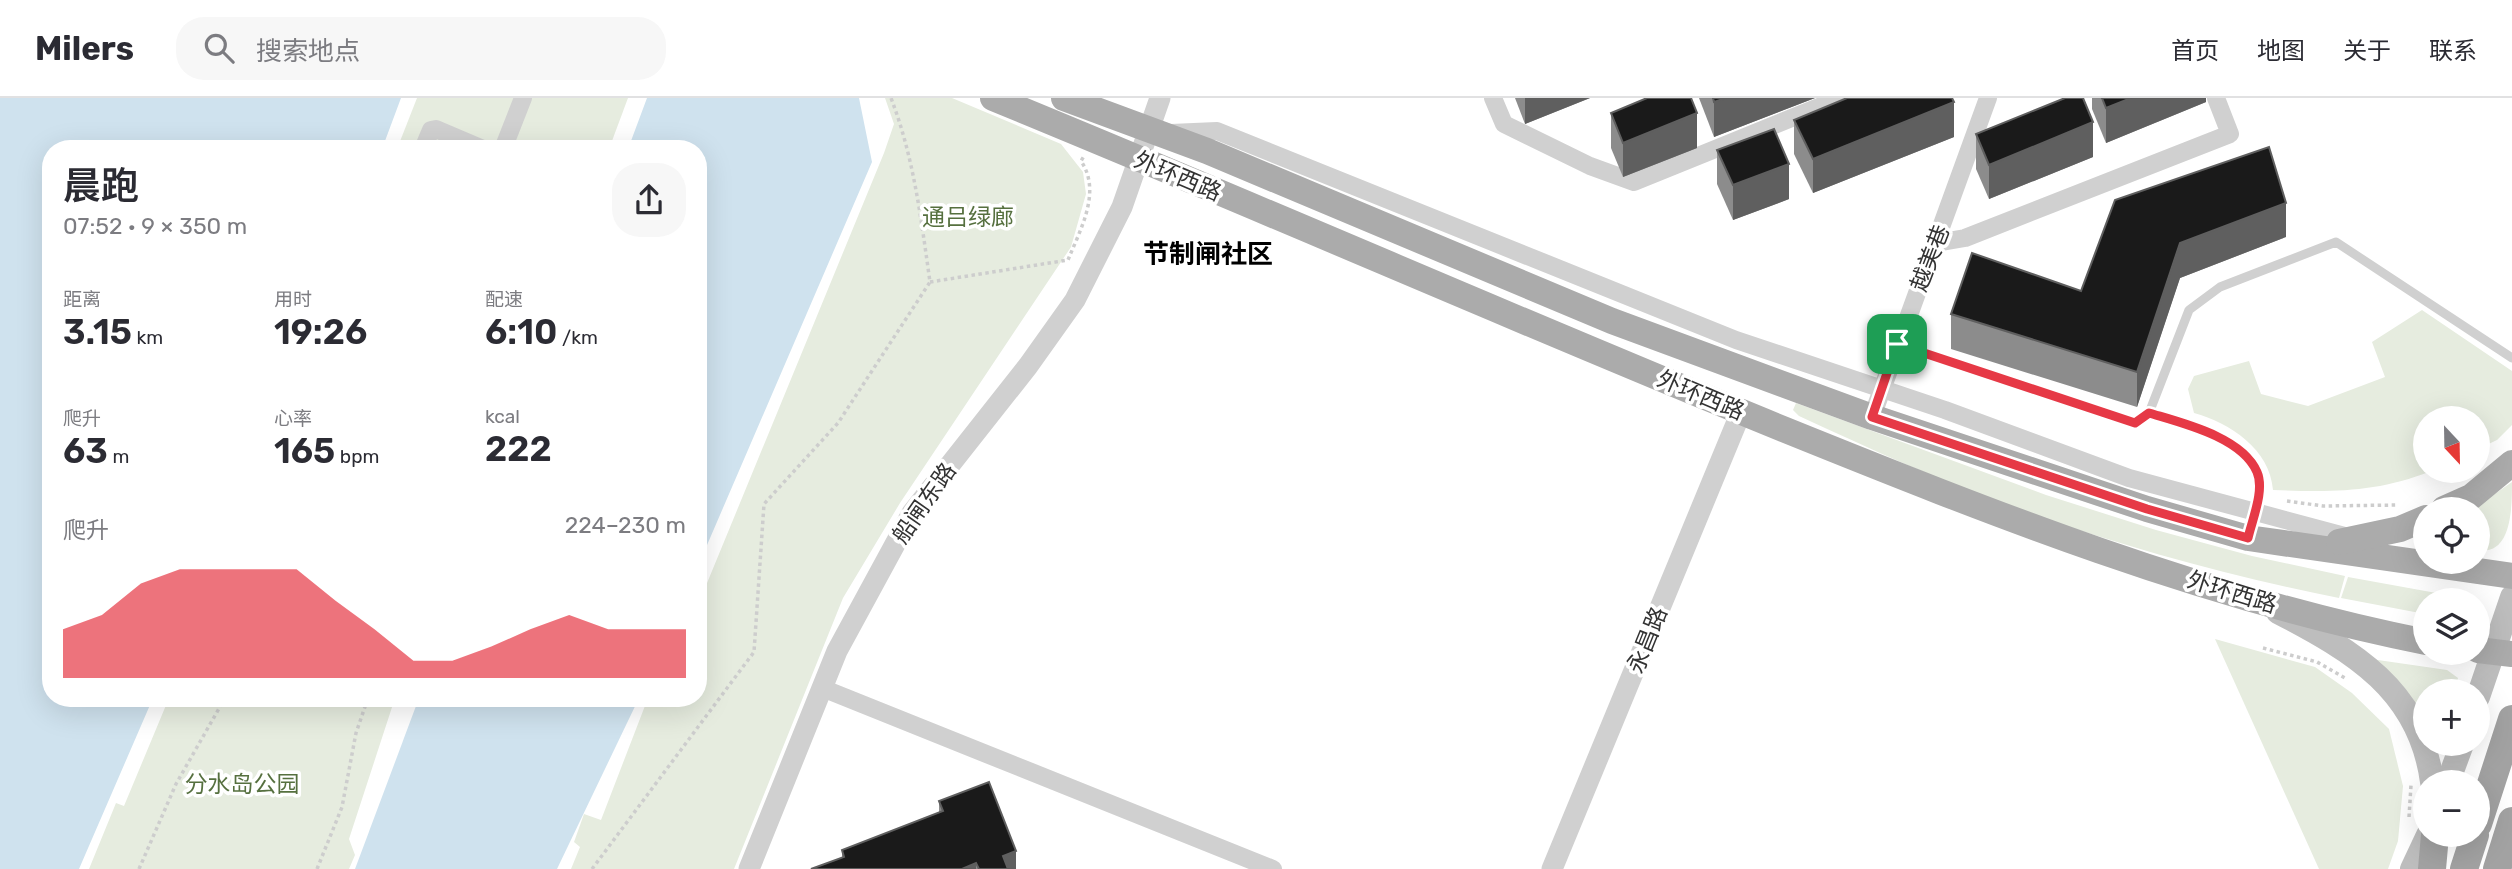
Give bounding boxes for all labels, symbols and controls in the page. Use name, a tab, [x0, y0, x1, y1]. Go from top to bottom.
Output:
search box	[176, 17, 666, 80]
text: Milers	[35, 29, 134, 68]
icon: search	[200, 29, 238, 67]
text: 搜索地点	[256, 36, 360, 67]
text: 首页	[2171, 37, 2219, 65]
text: 地图	[2257, 37, 2305, 65]
text: 关于	[2343, 37, 2391, 65]
text: 联系	[2429, 37, 2477, 65]
street label: 外环西路	[1130, 145, 1226, 207]
text: 晨跑	[63, 163, 139, 209]
button: share	[612, 163, 686, 237]
park label: 通吕绿廊	[922, 203, 1014, 231]
text: 07:52 · 9 × 350 m	[63, 212, 247, 240]
street label: 越美巷	[1905, 221, 1955, 295]
district label: 节制闸社区	[1143, 239, 1273, 270]
text: 距离	[63, 288, 101, 311]
text: 用时	[274, 288, 312, 311]
text: 配速	[485, 288, 523, 311]
text: 3.15	[63, 311, 132, 353]
text: 19:26	[274, 311, 367, 353]
text: 6:10	[485, 311, 557, 353]
pin	[1867, 314, 1927, 374]
icon: arrive	[1878, 325, 1916, 363]
text: km	[132, 326, 163, 349]
text: /km	[557, 326, 598, 349]
street label: 外环西路	[1653, 364, 1749, 426]
text: kcal	[485, 405, 520, 428]
north arrow	[2413, 406, 2490, 483]
map controls	[2413, 406, 2490, 847]
text: 爬升	[63, 407, 101, 430]
text: 心率	[274, 407, 312, 430]
text: 222	[485, 428, 552, 470]
text: 63	[63, 430, 108, 472]
text: 165	[274, 430, 335, 472]
text: m	[108, 445, 129, 468]
text: bpm	[335, 445, 379, 468]
street label: 船闸东路	[886, 457, 962, 549]
button: locate	[2413, 497, 2490, 574]
text: 224–230 m	[565, 511, 686, 539]
text: 爬升	[63, 516, 109, 544]
street label: 外环西路	[2184, 565, 2280, 619]
button: layers	[2413, 588, 2490, 665]
street label: 永昌路	[1621, 603, 1673, 677]
button: +	[2413, 679, 2490, 756]
park label: 分水岛公园	[185, 770, 300, 798]
button: −	[2413, 770, 2490, 847]

